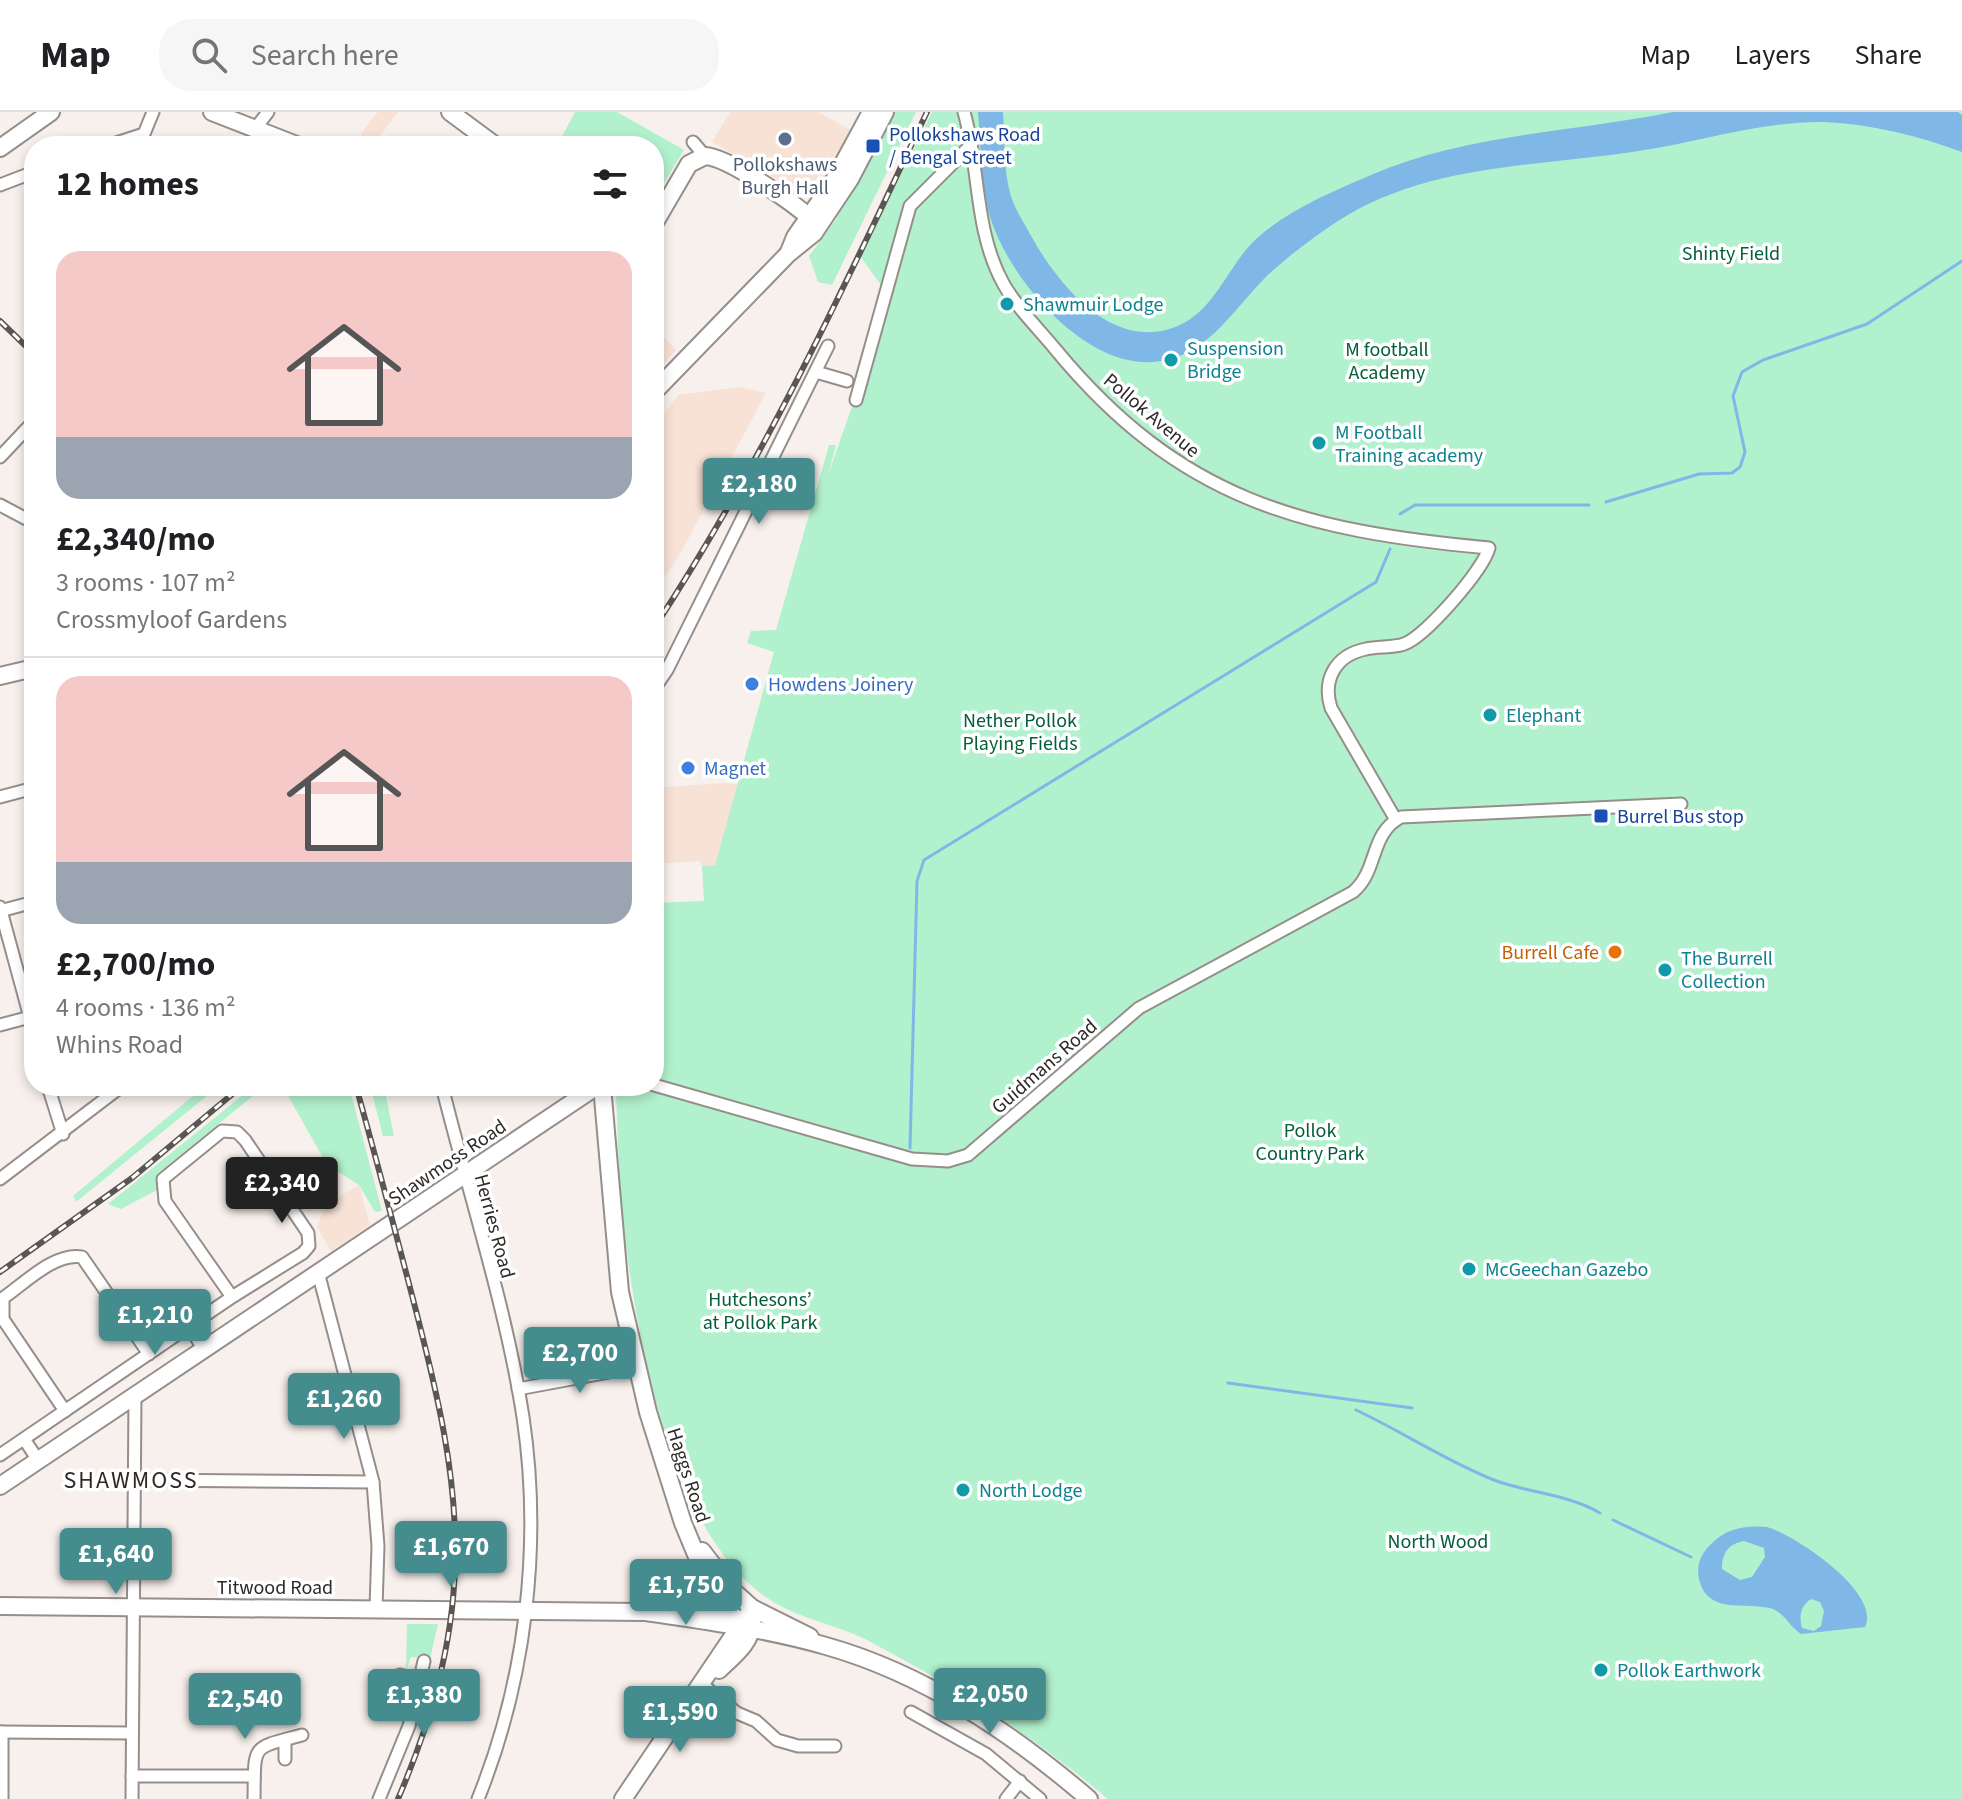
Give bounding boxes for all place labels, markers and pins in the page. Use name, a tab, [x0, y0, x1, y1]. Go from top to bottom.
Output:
place label: Pollokshaws Road / Bengal Street	[889, 121, 1041, 172]
marker: Pollokshaws Burgh Hall	[776, 130, 794, 148]
marker: Pollokshaws Road / Bengal Street	[864, 137, 882, 155]
place label: Pollokshaws Burgh Hall	[733, 151, 837, 202]
place label: Shawmuir Lodge	[1023, 291, 1164, 319]
marker: Shawmuir Lodge	[998, 295, 1016, 313]
place label: Suspension Bridge	[1187, 335, 1284, 386]
marker: Suspension Bridge	[1162, 351, 1180, 369]
place label: M Football Training academy	[1335, 419, 1484, 470]
marker: M Football Training academy	[1310, 434, 1328, 452]
pin: £2,180	[694, 458, 824, 526]
place label: Howdens Joinery	[768, 671, 914, 699]
marker: Howdens Joinery	[743, 675, 761, 693]
place label: Elephant	[1506, 702, 1582, 730]
marker: Elephant	[1481, 706, 1499, 724]
place label: Magnet	[704, 755, 766, 783]
marker: Magnet	[679, 759, 697, 777]
place label: Burrel Bus stop	[1617, 803, 1744, 831]
marker: Burrel Bus stop	[1592, 807, 1610, 825]
place label: Burrell Cafe	[1502, 939, 1599, 967]
marker: Burrell Cafe	[1606, 943, 1624, 961]
place label: The Burrell Collection	[1681, 945, 1773, 996]
marker: The Burrell Collection	[1656, 961, 1674, 979]
pin: £2,340	[217, 1157, 347, 1225]
place label: McGeechan Gazebo	[1485, 1256, 1648, 1284]
marker: McGeechan Gazebo	[1460, 1260, 1478, 1278]
pin: £1,210	[90, 1289, 220, 1357]
pin: £2,700	[515, 1327, 645, 1395]
pin: £1,260	[279, 1373, 409, 1441]
place label: North Lodge	[979, 1477, 1083, 1505]
marker: North Lodge	[954, 1481, 972, 1499]
pin: £1,670	[386, 1521, 516, 1589]
pin: £1,640	[51, 1528, 181, 1596]
pin: £1,750	[621, 1559, 751, 1627]
place label: Pollok Earthwork	[1617, 1657, 1761, 1685]
marker: Pollok Earthwork	[1592, 1661, 1610, 1679]
pin: £2,050	[925, 1668, 1055, 1736]
pin: £1,380	[359, 1669, 489, 1737]
pin: £2,540	[180, 1673, 310, 1741]
pin: £1,590	[615, 1686, 745, 1754]

